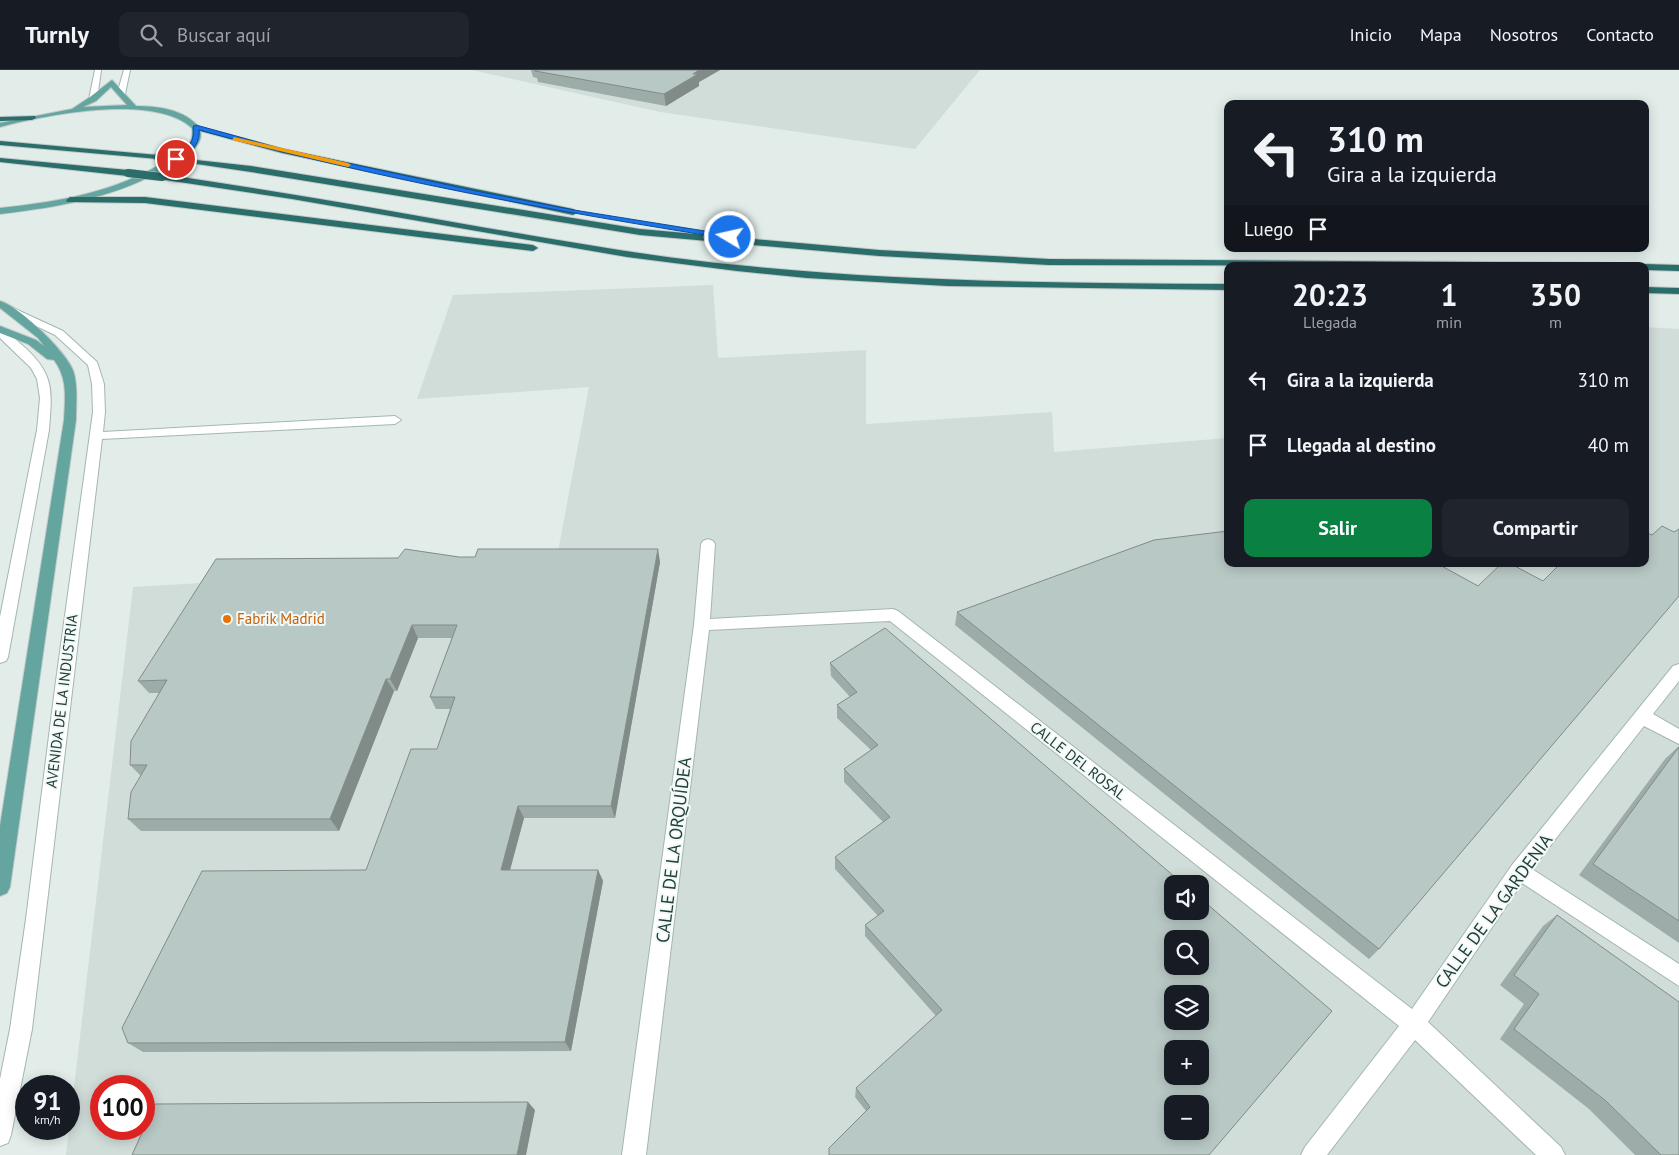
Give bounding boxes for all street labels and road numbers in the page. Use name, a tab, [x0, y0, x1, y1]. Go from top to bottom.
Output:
street label: AVENIDA DE LA INDUSTRIA	[41, 613, 82, 789]
street label: CALLE DEL ROSAL	[1027, 717, 1130, 804]
street label: CALLE DE LA ORQUÍDEA	[651, 755, 696, 944]
street label: CALLE DE LA GARDENIA	[1430, 829, 1558, 992]

